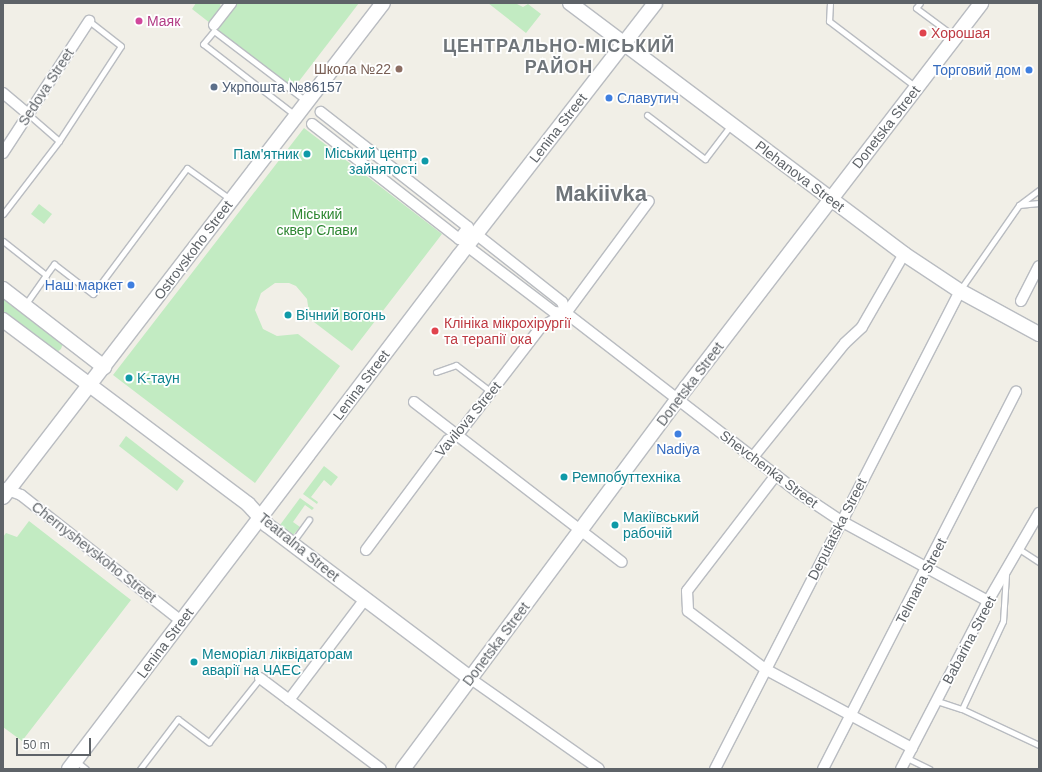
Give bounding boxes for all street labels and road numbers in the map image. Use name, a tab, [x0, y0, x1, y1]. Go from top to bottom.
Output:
street label: Sedova Street	[15, 45, 77, 129]
street label: Donetska Street	[848, 82, 924, 172]
street label: Lenina Street	[526, 90, 590, 166]
street label: Plehanova Street	[752, 137, 848, 215]
street label: Ostrovskoho Street	[150, 197, 236, 303]
street label: Donetska Street	[653, 339, 727, 429]
street label: Lenina Street	[329, 347, 393, 423]
street label: Vavilova Street	[432, 378, 504, 460]
street label: Shevchenka Street	[717, 427, 821, 511]
street label: Deputatska Street	[804, 475, 870, 583]
street label: Chernyshevskoho Street	[28, 498, 160, 606]
street label: Teatralna Street	[255, 509, 343, 585]
street label: Telmana Street	[892, 535, 950, 627]
street label: Babarina Street	[939, 593, 999, 687]
street label: Donetska Street	[459, 599, 533, 689]
street label: Lenina Street	[133, 605, 197, 681]

